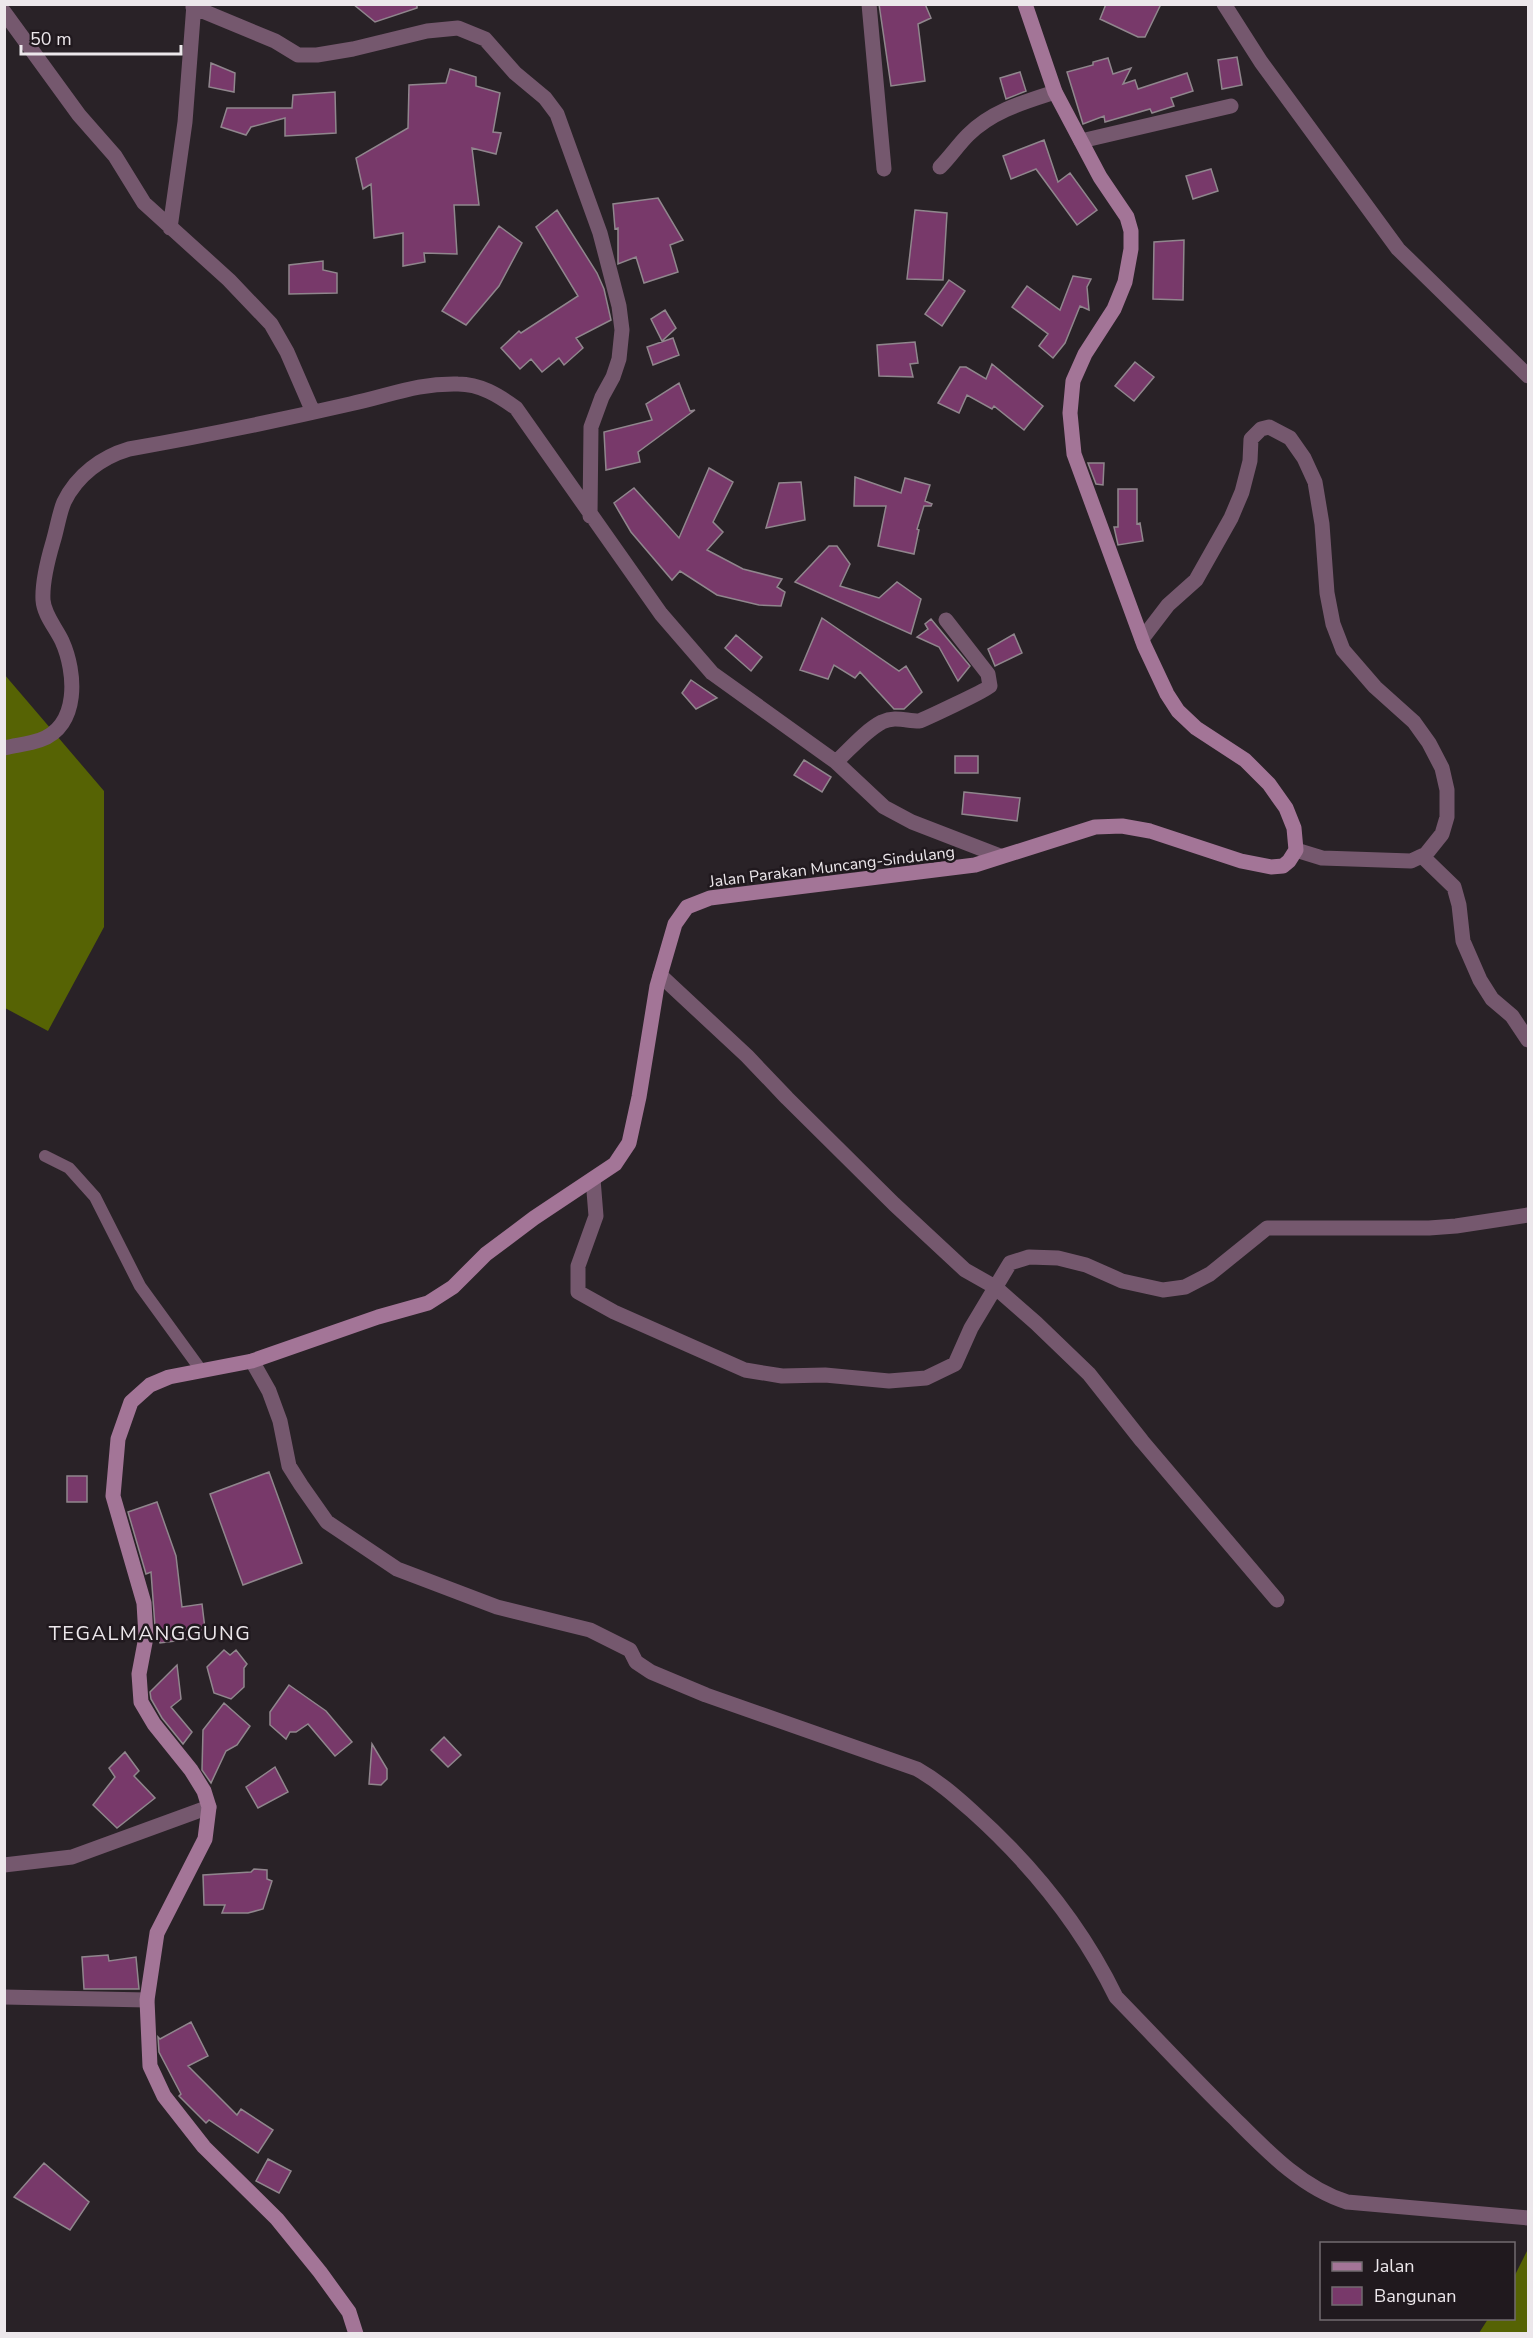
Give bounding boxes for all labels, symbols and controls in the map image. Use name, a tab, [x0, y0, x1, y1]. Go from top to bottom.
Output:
scale bar	[21, 18, 182, 56]
text: 50 m	[30, 27, 72, 51]
street label: Jalan Parakan Muncang-Sindulang	[707, 841, 956, 893]
district label: TEGALMANGGUNG	[49, 1620, 251, 1647]
legend	[1320, 2242, 1515, 2320]
text: Jalan	[1373, 2254, 1414, 2278]
text: Bangunan	[1374, 2284, 1457, 2308]

